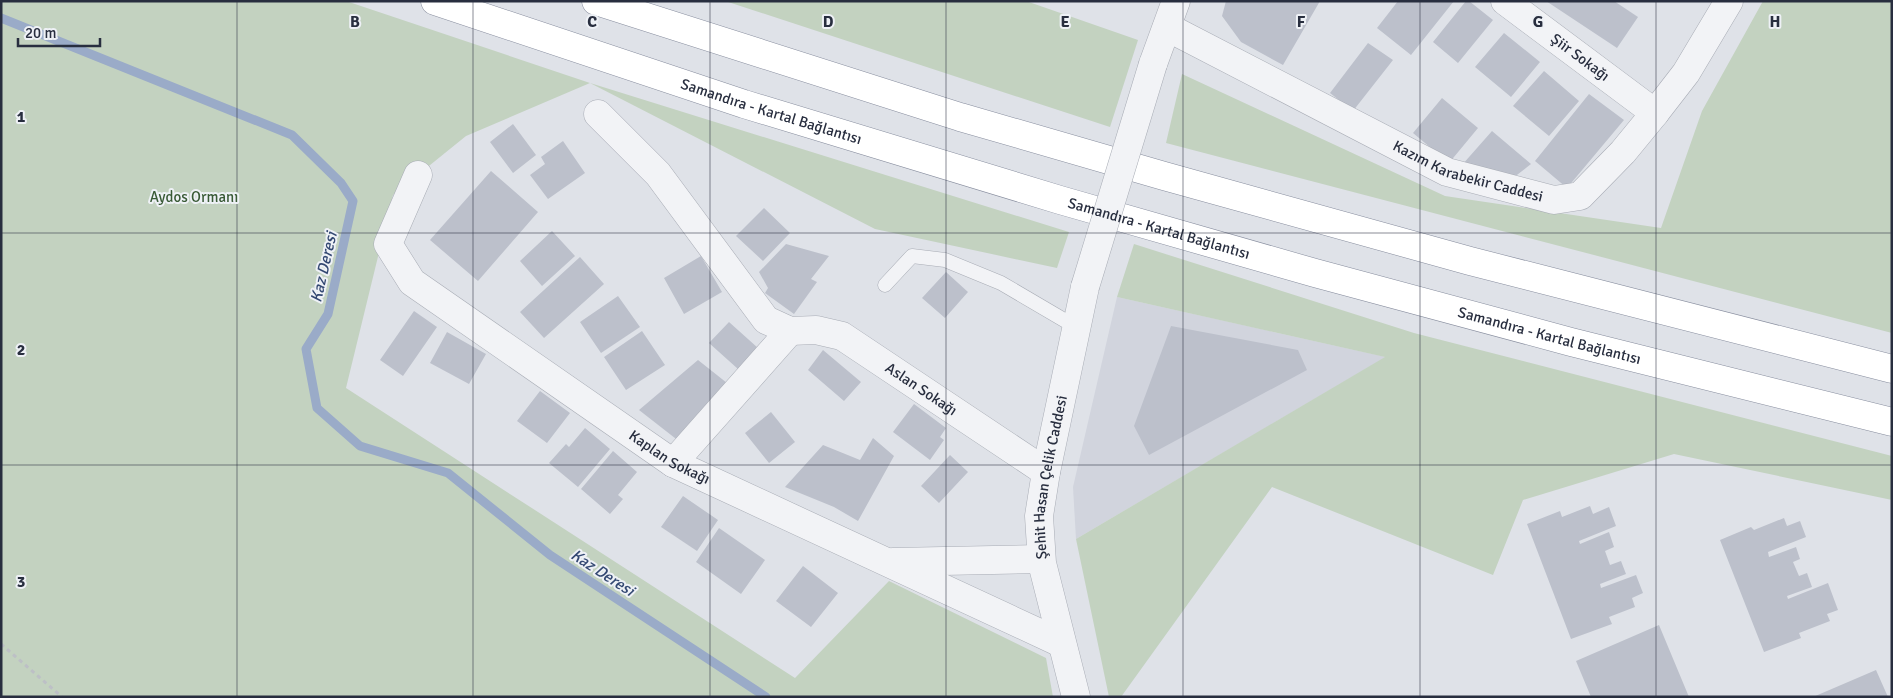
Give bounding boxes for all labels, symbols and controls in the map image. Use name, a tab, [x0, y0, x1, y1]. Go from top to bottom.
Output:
text: B	[350, 12, 360, 32]
text: C	[587, 12, 597, 32]
text: D	[823, 12, 834, 32]
text: E	[1060, 12, 1070, 32]
text: F	[1297, 12, 1306, 32]
text: G	[1533, 12, 1543, 32]
text: H	[1770, 12, 1780, 32]
scale bar	[18, 15, 100, 47]
text: 20 m	[25, 24, 56, 42]
street label: Şiir Sokağı	[1547, 30, 1613, 85]
street label: Samandıra - Kartal Bağlantısı	[679, 75, 864, 148]
text: 1	[17, 107, 26, 127]
street label: Kazım Karabekir Caddesi	[1390, 137, 1545, 206]
park label: Aydos Ormanı	[150, 188, 238, 206]
street label: Samandıra - Kartal Bağlantısı	[1066, 194, 1252, 263]
water label: Kaz Deresi	[306, 228, 342, 304]
street label: Samandıra - Kartal Bağlantısı	[1456, 303, 1643, 368]
text: 2	[17, 340, 25, 360]
street label: Aslan Sokağı	[882, 359, 961, 419]
street label: Şehit Hasan Çelik Caddesi	[1030, 394, 1071, 560]
street label: Kaplan Sokağı	[626, 426, 713, 488]
water label: Kaz Deresi	[567, 545, 639, 602]
text: 3	[17, 572, 25, 592]

